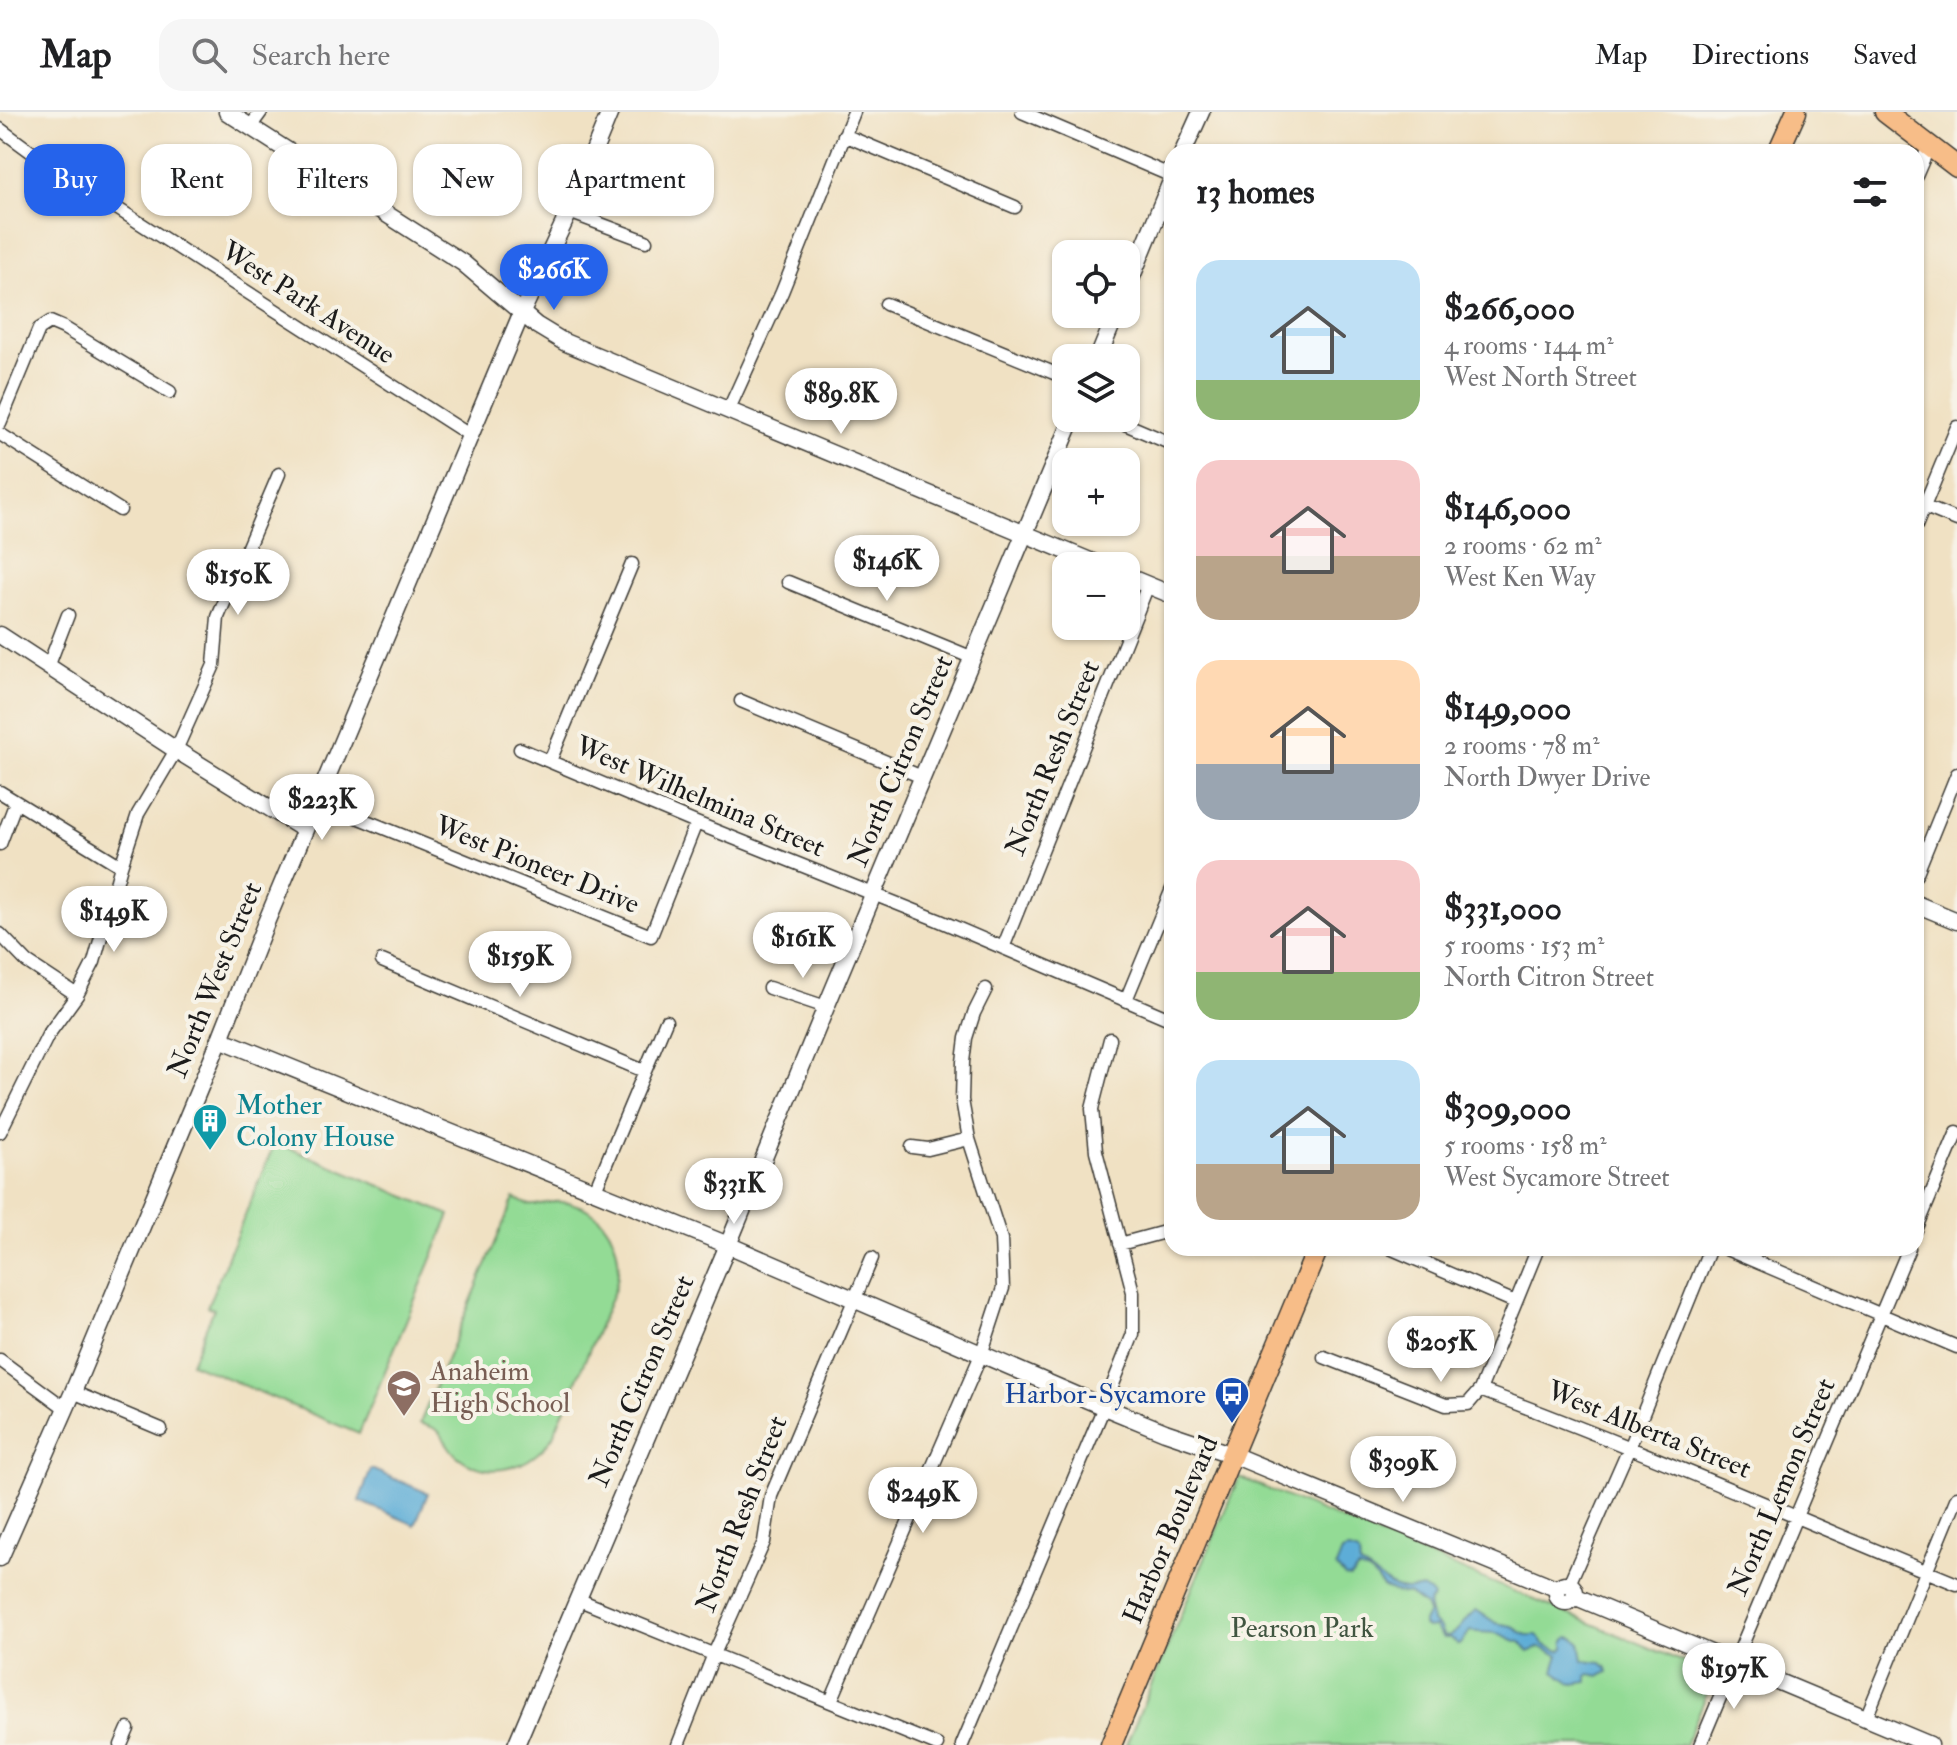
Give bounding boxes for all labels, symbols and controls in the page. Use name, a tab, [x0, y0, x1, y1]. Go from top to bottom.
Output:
search box	[159, 19, 719, 91]
text: Map	[40, 31, 111, 79]
icon: search	[187, 33, 231, 77]
text: Search here	[251, 37, 390, 74]
text: Map	[1595, 38, 1648, 73]
text: Directions	[1692, 38, 1809, 73]
text: Saved	[1853, 38, 1917, 73]
chip: Buy	[24, 144, 125, 216]
chip: Rent	[141, 144, 252, 216]
chip: Filters	[268, 144, 397, 216]
chip: New	[413, 144, 522, 216]
chip: Apartment	[538, 144, 714, 216]
icon: filters	[1848, 170, 1892, 214]
text: 13 homes	[1196, 171, 1315, 214]
street label: West Park Avenue	[214, 233, 402, 372]
map controls	[1052, 240, 1140, 640]
button: locate	[1052, 240, 1140, 328]
pin: $266K	[498, 244, 610, 312]
text: $266K	[518, 254, 590, 286]
text: $266,000	[1444, 287, 1575, 330]
icon: home	[1260, 292, 1356, 388]
text: 4 rooms · 144 m²	[1444, 330, 1614, 362]
button: layers	[1052, 344, 1140, 432]
text: West North Street	[1444, 362, 1637, 394]
pin: $89.8K	[776, 368, 906, 436]
text: $89.8K	[803, 378, 879, 410]
button: +	[1052, 448, 1140, 536]
text: $146,000	[1444, 487, 1571, 530]
icon: home	[1260, 492, 1356, 588]
text: 2 rooms · 62 m²	[1444, 530, 1602, 562]
pin: $146K	[831, 535, 943, 603]
text: $146K	[852, 545, 922, 577]
pin: $150K	[182, 549, 294, 617]
button: −	[1052, 552, 1140, 640]
text: $150K	[205, 559, 271, 591]
text: West Ken Way	[1444, 562, 1595, 594]
street label: North Citron Street	[841, 650, 961, 872]
street label: North Resh Street	[998, 655, 1108, 861]
text: $149,000	[1444, 687, 1572, 730]
icon: home	[1260, 692, 1356, 788]
street label: West Wilhelmina Street	[569, 728, 830, 865]
text: 2 rooms · 78 m²	[1444, 730, 1600, 762]
text: North Dwyer Drive	[1444, 762, 1650, 794]
pin: $223K	[266, 774, 378, 842]
text: $223K	[287, 784, 357, 816]
street label: West Pioneer Drive	[429, 808, 645, 922]
street label: North West Street	[160, 877, 270, 1083]
pin: $149K	[58, 886, 170, 954]
text: $331,000	[1444, 887, 1562, 930]
icon: home	[1260, 892, 1356, 988]
text: $149K	[79, 896, 149, 928]
pin: $161K	[747, 912, 859, 980]
text: $161K	[771, 922, 835, 954]
text: 5 rooms · 153 m²	[1444, 930, 1604, 962]
pin: $159K	[464, 931, 576, 999]
text: $159K	[487, 941, 553, 973]
text: North Citron Street	[1444, 962, 1654, 994]
text: $309,000	[1444, 1087, 1572, 1130]
place label: Mother Colony House	[236, 1088, 395, 1155]
icon: home	[1260, 1092, 1356, 1188]
building icon: Mother Colony House	[191, 1102, 229, 1152]
text: 5 rooms · 158 m²	[1444, 1130, 1606, 1162]
pin: $331K	[678, 1158, 790, 1226]
text: West Sycamore Street	[1444, 1162, 1670, 1194]
text: $331K	[703, 1168, 765, 1200]
street label: North Citron Street	[582, 1270, 702, 1492]
pin: $205K	[1385, 1316, 1497, 1384]
text: $205K	[1406, 1326, 1476, 1358]
place label: Anaheim High School	[429, 1354, 570, 1421]
school or university icon: Anaheim High School	[385, 1368, 423, 1418]
street label: West Alberta Street	[1541, 1373, 1756, 1487]
street label: North Lemon Street	[1720, 1373, 1844, 1601]
bus stop icon: Harbor-Sycamore	[1213, 1375, 1251, 1425]
place label: Harbor-Sycamore	[1004, 1377, 1206, 1412]
street label: North Resh Street	[689, 1411, 795, 1617]
street label: Harbor Boulevard	[1116, 1430, 1226, 1629]
pin: $309K	[1347, 1436, 1459, 1504]
text: $309K	[1368, 1446, 1438, 1478]
pin: $249K	[867, 1467, 979, 1535]
text: $249K	[886, 1477, 960, 1509]
park label: Pearson Park	[1230, 1611, 1374, 1646]
pin: $197K	[1678, 1643, 1790, 1711]
text: $197K	[1700, 1653, 1768, 1685]

